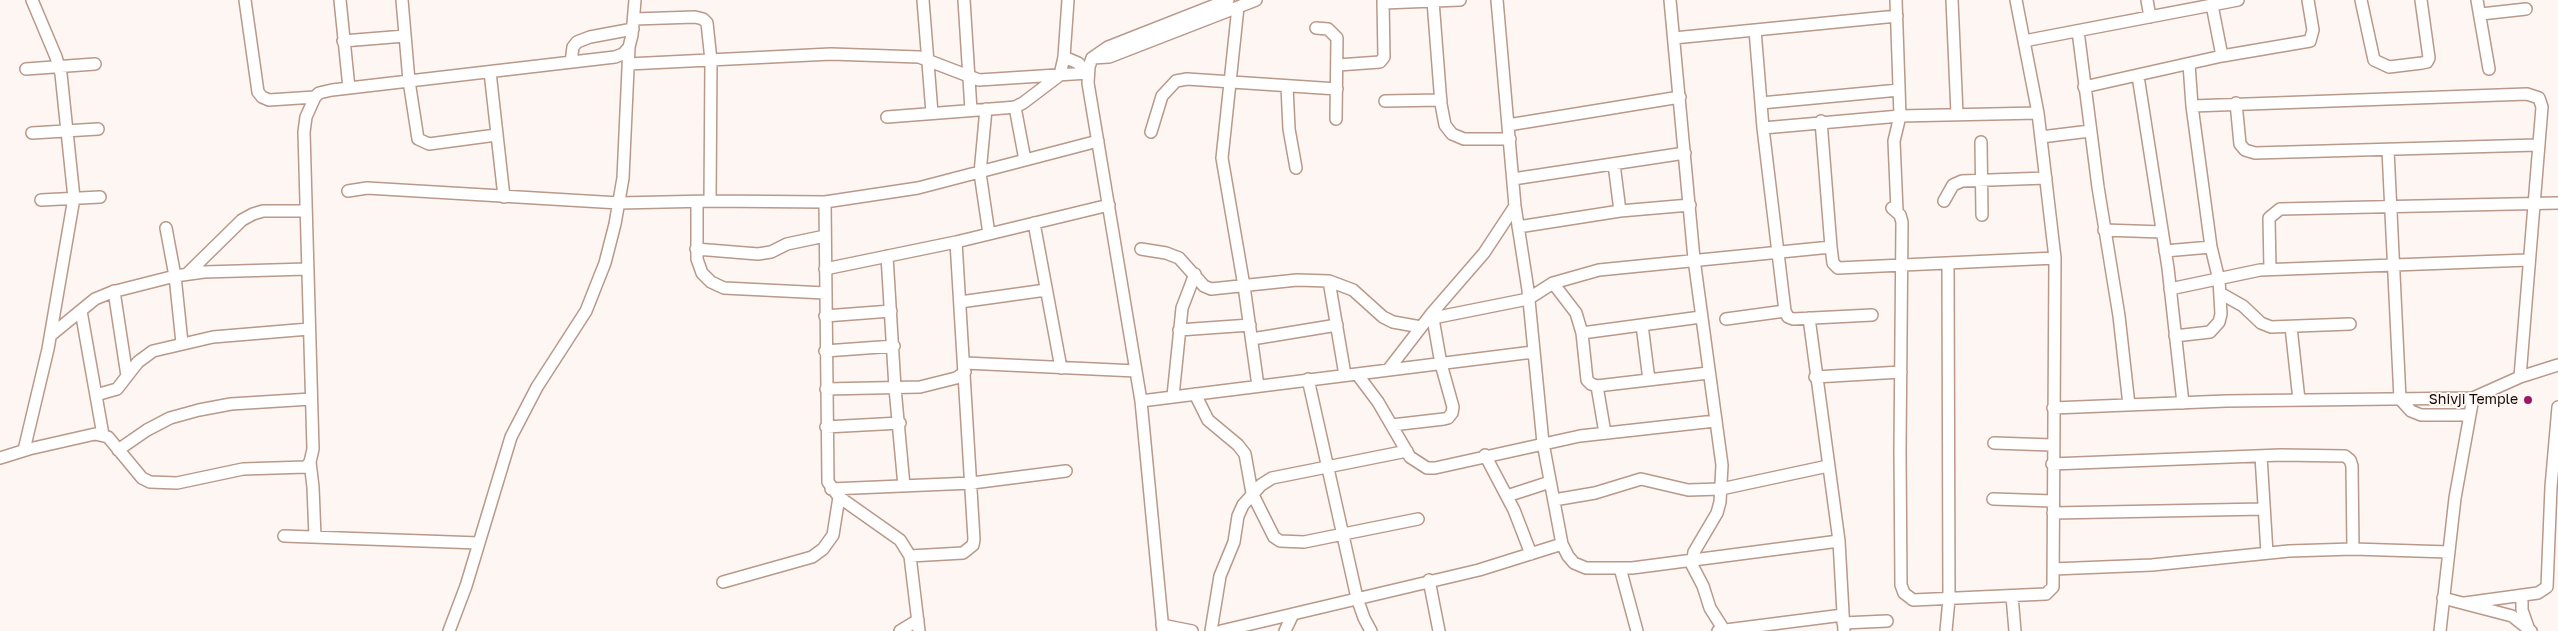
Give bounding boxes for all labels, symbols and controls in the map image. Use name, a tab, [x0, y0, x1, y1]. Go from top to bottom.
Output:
place label: Shivji Temple	[2429, 392, 2518, 408]
marker: Shivji Temple	[2522, 394, 2534, 406]

